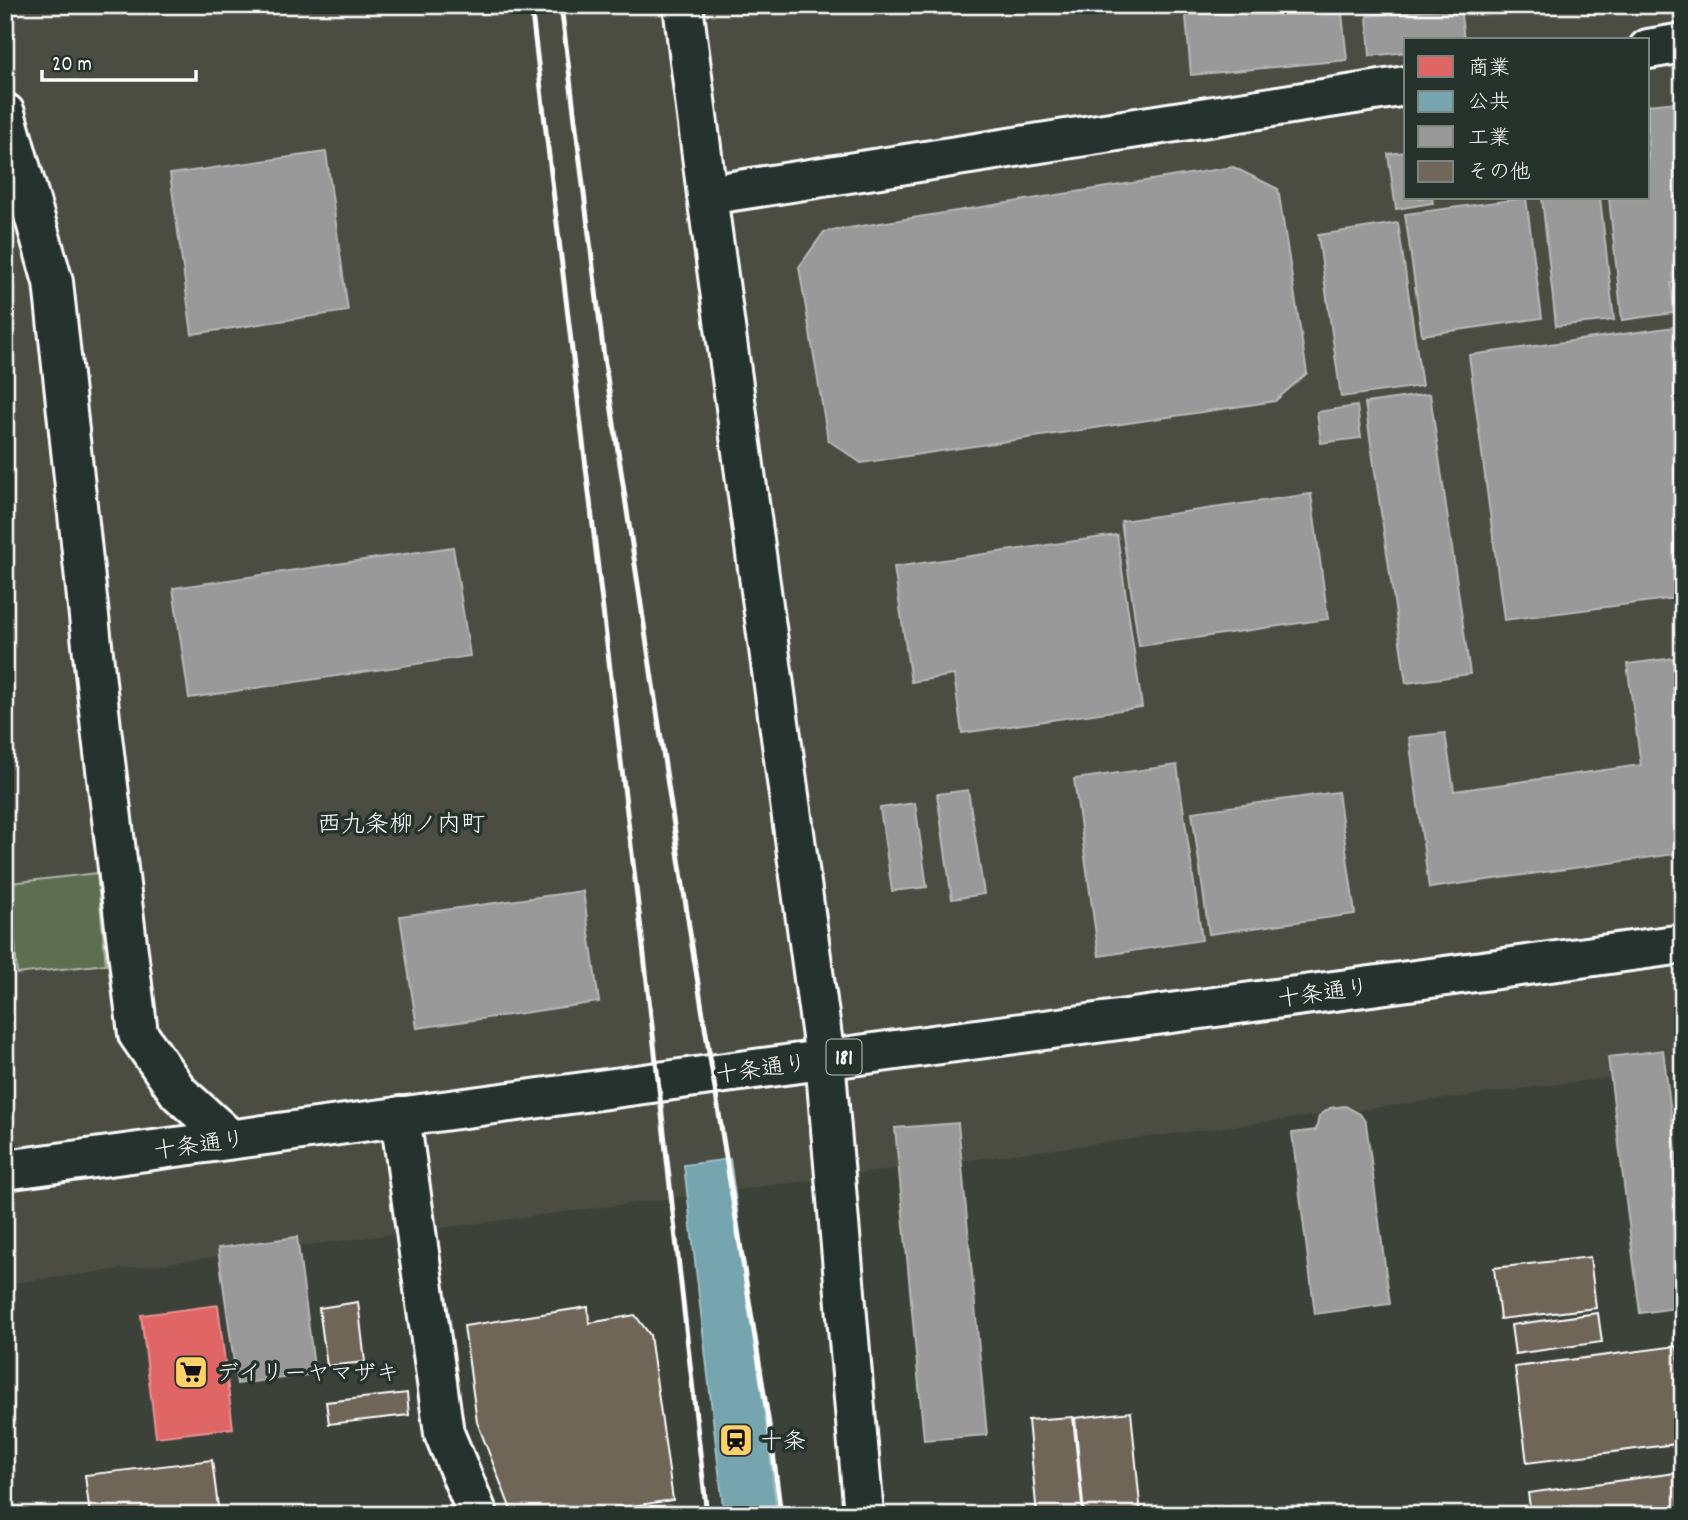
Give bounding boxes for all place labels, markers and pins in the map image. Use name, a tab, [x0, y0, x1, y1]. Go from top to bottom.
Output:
supermarket icon: デイリーヤマザキ	[172, 1353, 210, 1391]
place label: デイリーヤマザキ	[216, 1359, 399, 1392]
station icon: 十条	[717, 1421, 755, 1459]
place label: 十条	[760, 1427, 806, 1460]

